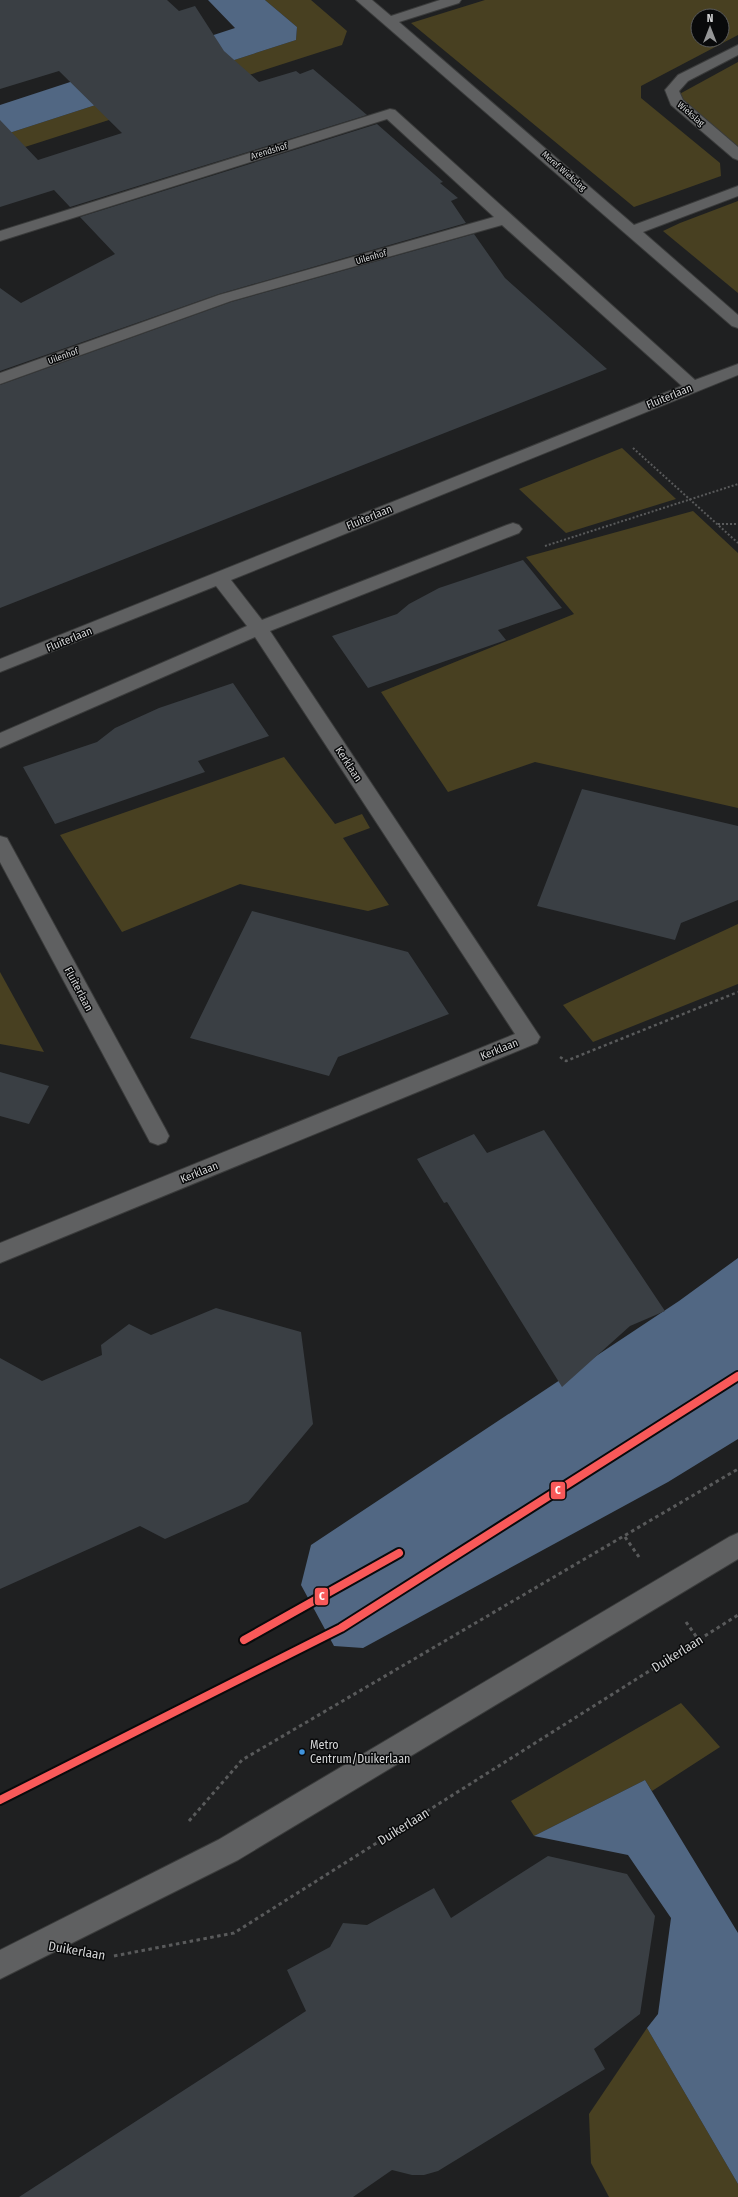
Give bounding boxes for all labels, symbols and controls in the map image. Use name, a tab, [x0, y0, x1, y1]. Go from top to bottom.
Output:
north arrow	[690, 8, 730, 48]
text: N	[707, 12, 713, 25]
street label: Wiekslag	[676, 100, 707, 129]
street label: Arendshof	[250, 140, 290, 161]
street label: Meref Wiekslag	[540, 149, 589, 193]
street label: Uilenhof	[355, 248, 389, 266]
street label: Uilenhof	[47, 346, 81, 366]
street label: Fluiterlaan	[644, 381, 694, 412]
street label: Fluiterlaan	[344, 502, 394, 533]
street label: Fluiterlaan	[44, 624, 94, 655]
street label: Kerklaan	[332, 744, 365, 784]
street label: Fluiterlaan	[62, 965, 96, 1014]
street label: Kerklaan	[478, 1036, 520, 1063]
street label: Kerklaan	[178, 1159, 220, 1186]
line badge: C	[550, 1481, 566, 1500]
text: C	[555, 1484, 561, 1497]
line badge: C	[314, 1587, 329, 1606]
text: C	[319, 1590, 325, 1603]
street label: Duikerlaan	[649, 1632, 706, 1675]
place label: Metro Centrum/Duikerlaan	[310, 1738, 410, 1766]
marker: Metro Centrum/Duikerlaan	[297, 1747, 307, 1757]
street label: Duikerlaan	[375, 1805, 432, 1848]
street label: Duikerlaan	[47, 1938, 106, 1963]

